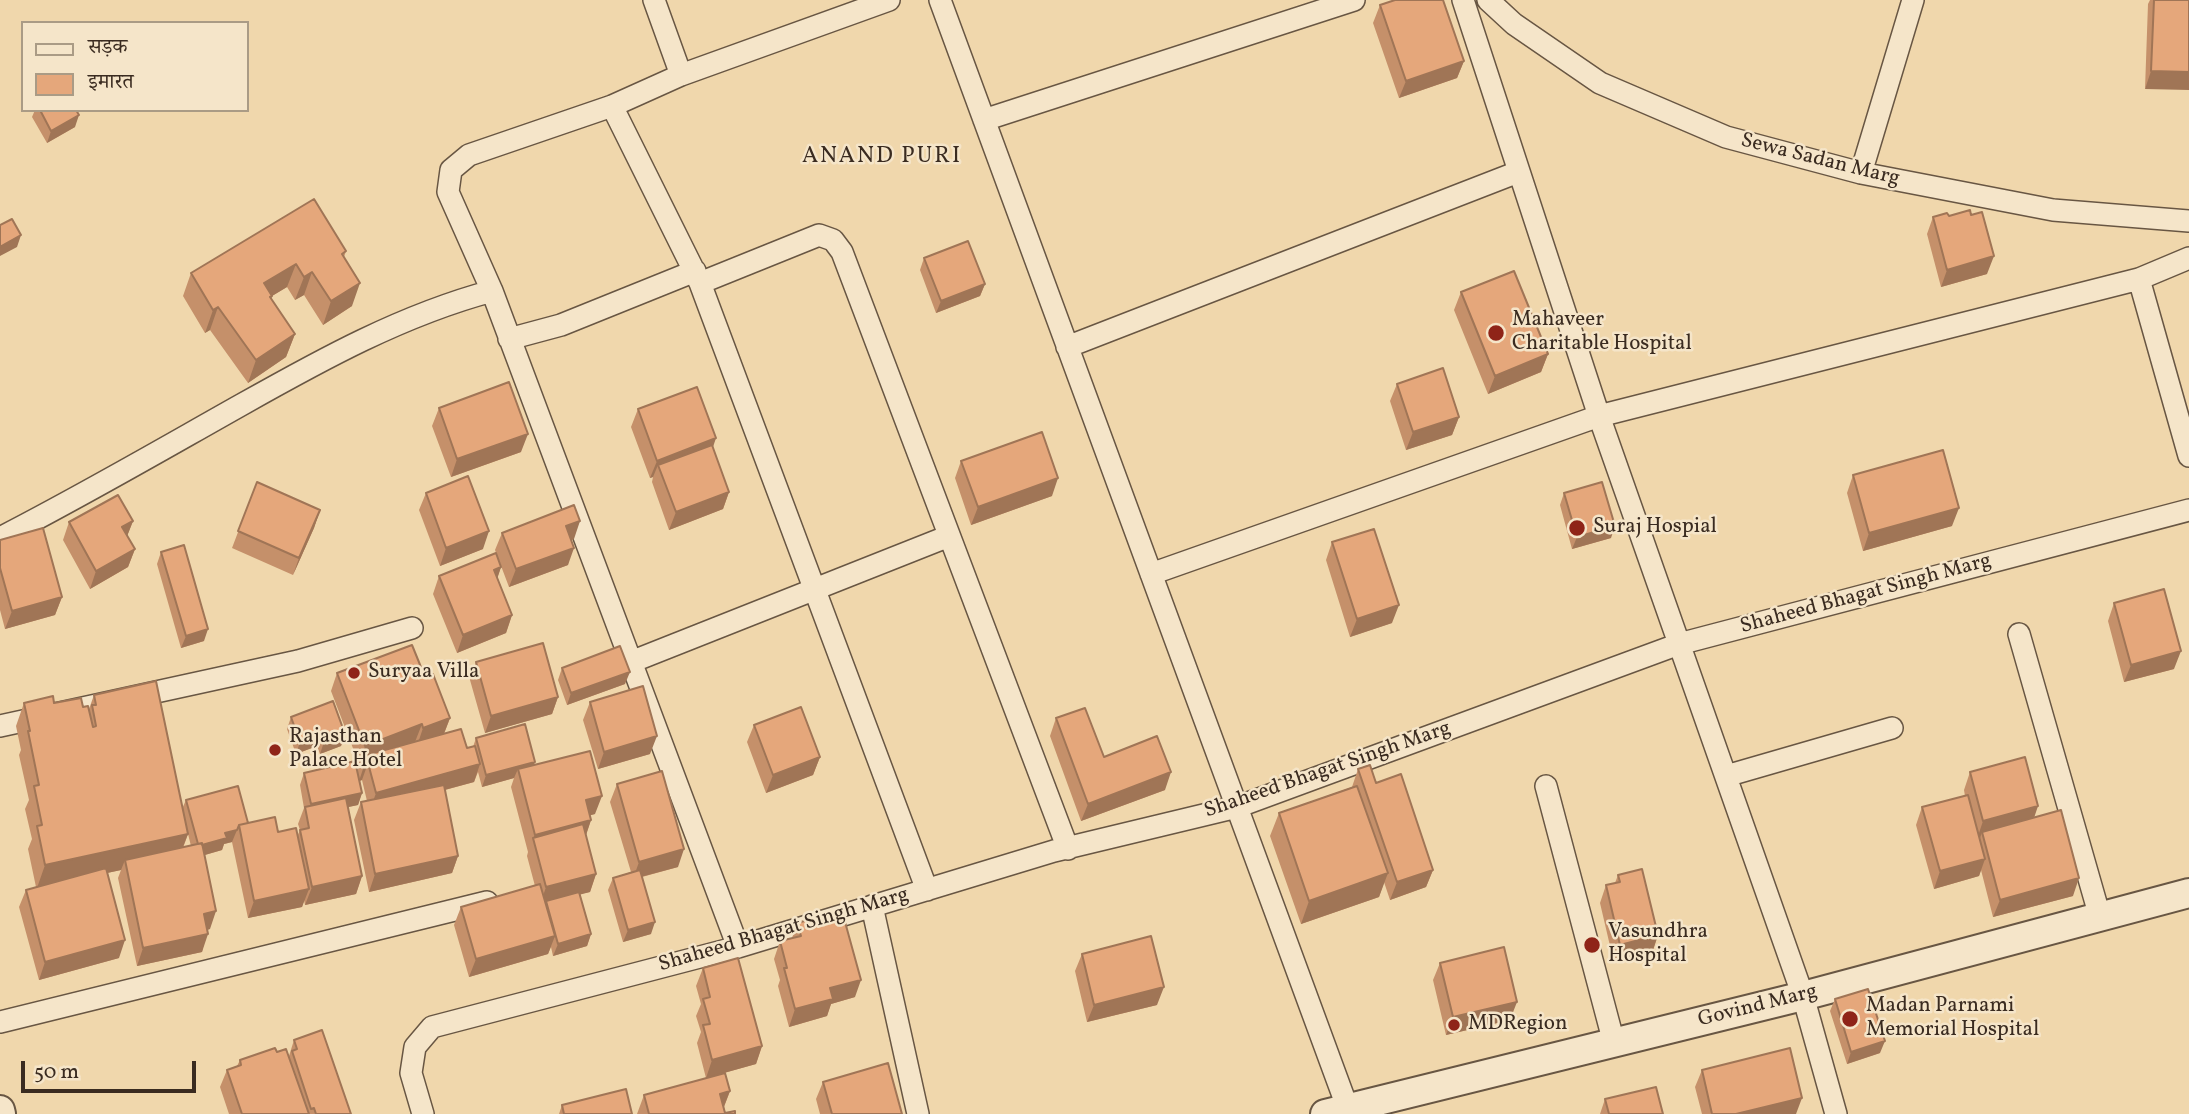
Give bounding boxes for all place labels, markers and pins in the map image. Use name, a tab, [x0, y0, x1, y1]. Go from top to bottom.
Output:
place label: Mahaveer Charitable Hospital	[1512, 308, 1692, 358]
marker: Mahaveer Charitable Hospital	[1486, 323, 1506, 343]
place label: Suraj Hospial	[1593, 515, 1717, 541]
marker: Suraj Hospial	[1567, 518, 1587, 538]
place label: Suryaa Villa	[368, 660, 479, 686]
marker: Suryaa Villa	[346, 665, 362, 681]
place label: Rajasthan Palace Hotel	[289, 725, 402, 775]
marker: Rajasthan Palace Hotel	[267, 742, 283, 758]
place label: Vasundhra Hospital	[1608, 920, 1708, 970]
marker: Vasundhra Hospital	[1582, 935, 1602, 955]
place label: Madan Parnami Memorial Hospital	[1866, 994, 2039, 1044]
marker: Madan Parnami Memorial Hospital	[1840, 1009, 1860, 1029]
place label: MDRegion	[1468, 1012, 1568, 1038]
marker: MDRegion	[1446, 1017, 1462, 1033]

